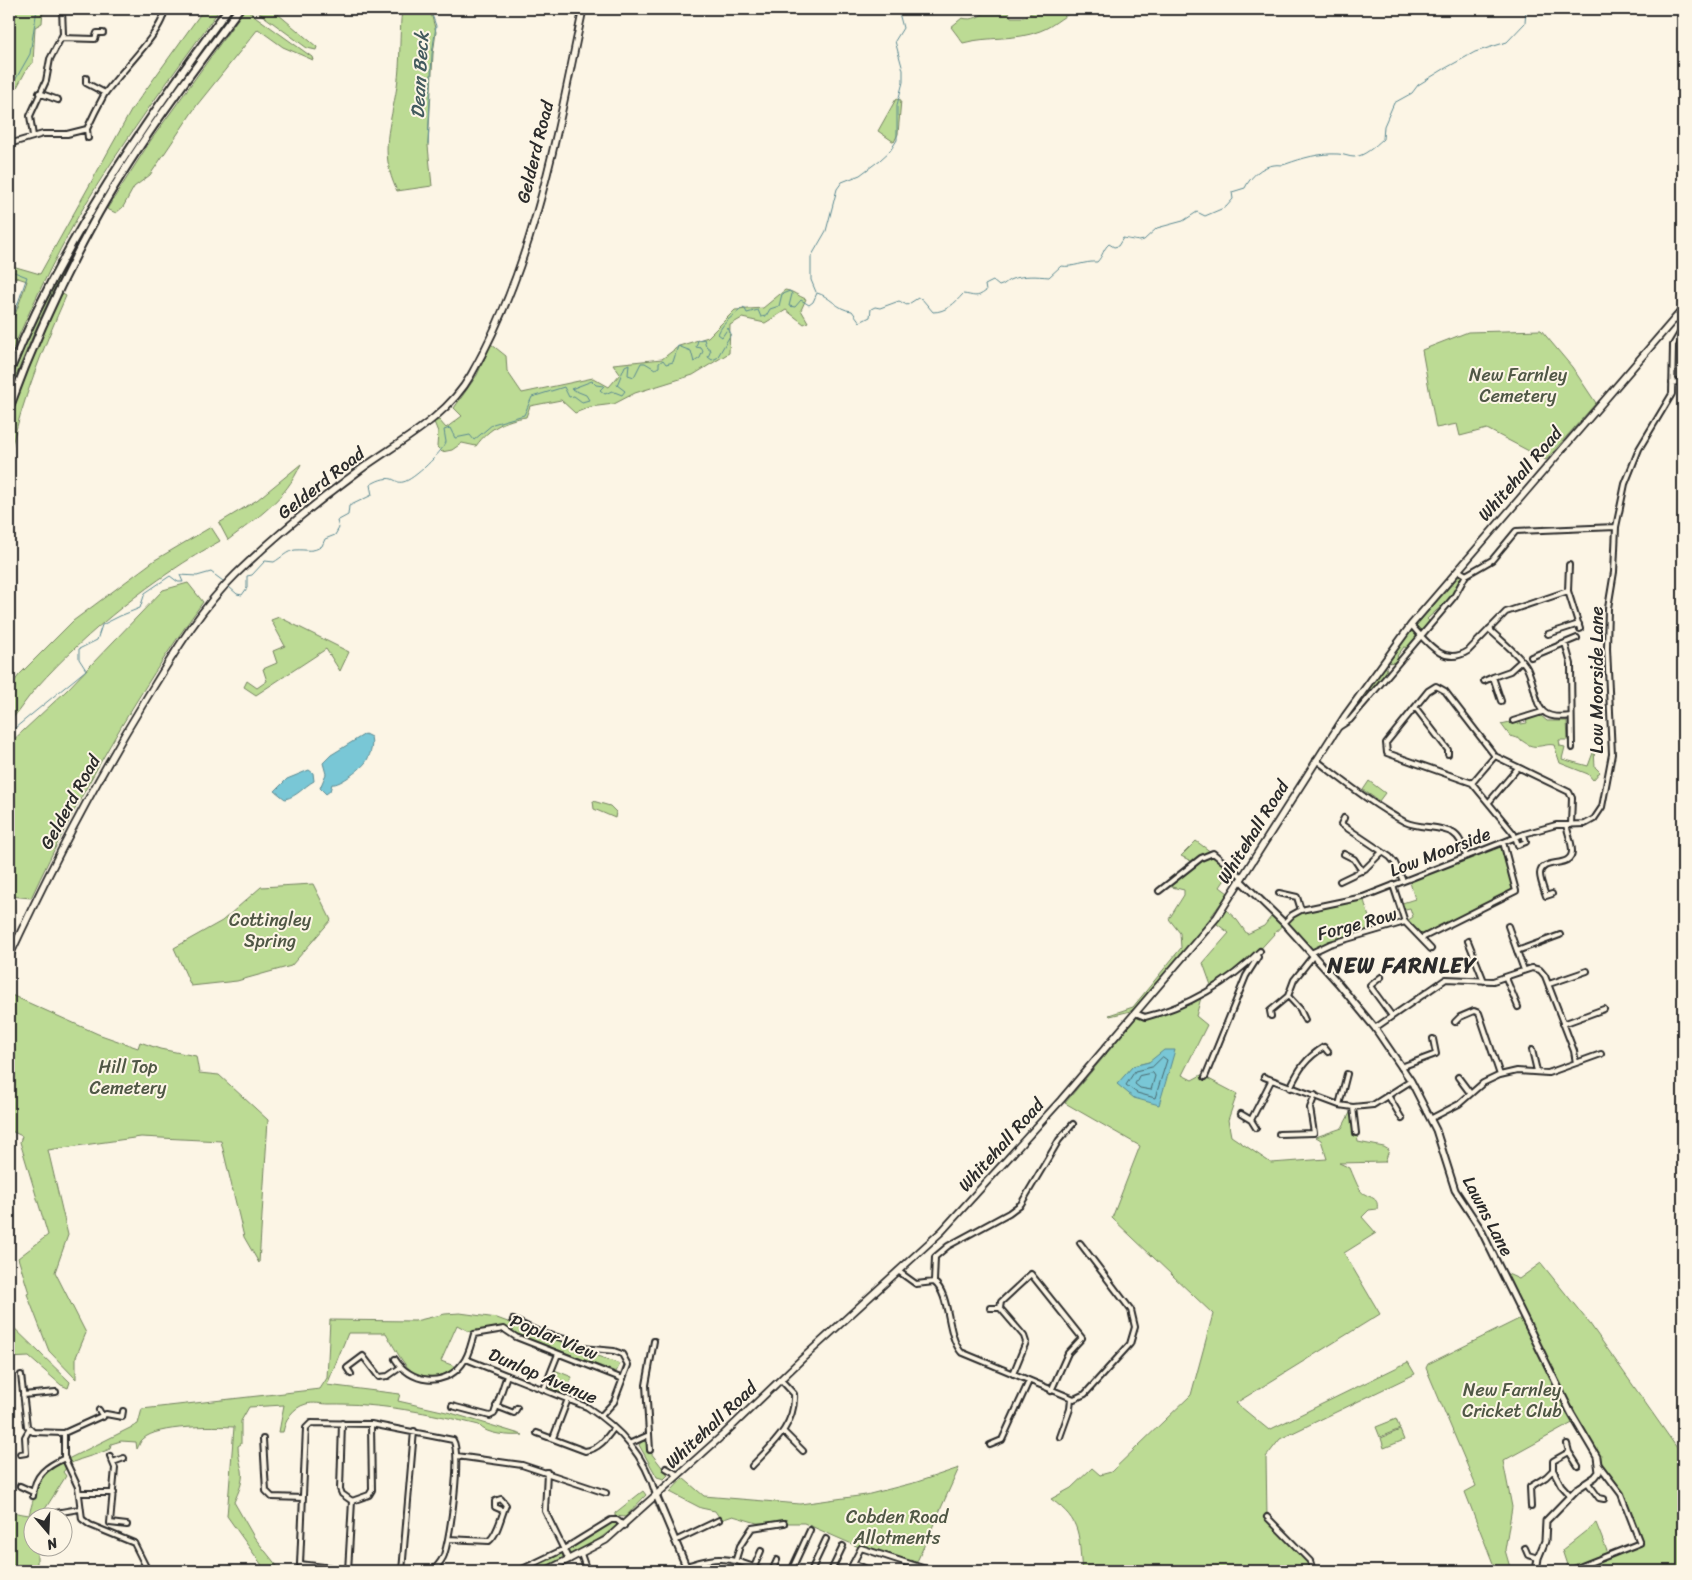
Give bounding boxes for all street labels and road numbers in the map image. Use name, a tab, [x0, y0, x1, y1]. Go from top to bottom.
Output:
street label: Gelderd Road	[507, 96, 563, 206]
street label: Whitehall Road	[1469, 418, 1572, 529]
street label: Gelderd Road	[270, 437, 373, 528]
street label: Low Moorside Lane	[1581, 606, 1613, 754]
street label: Gelderd Road	[31, 747, 110, 855]
street label: Whitehall Road	[1208, 772, 1298, 890]
street label: Low Moorside	[1385, 818, 1495, 886]
street label: Forge Row	[1313, 898, 1401, 950]
street label: Whitehall Road	[950, 1090, 1053, 1199]
street label: Lawns Lane	[1453, 1170, 1523, 1262]
street label: Poplar View	[505, 1305, 603, 1369]
street label: Dunlop Avenue	[483, 1339, 603, 1413]
street label: Whitehall Road	[657, 1372, 766, 1477]

